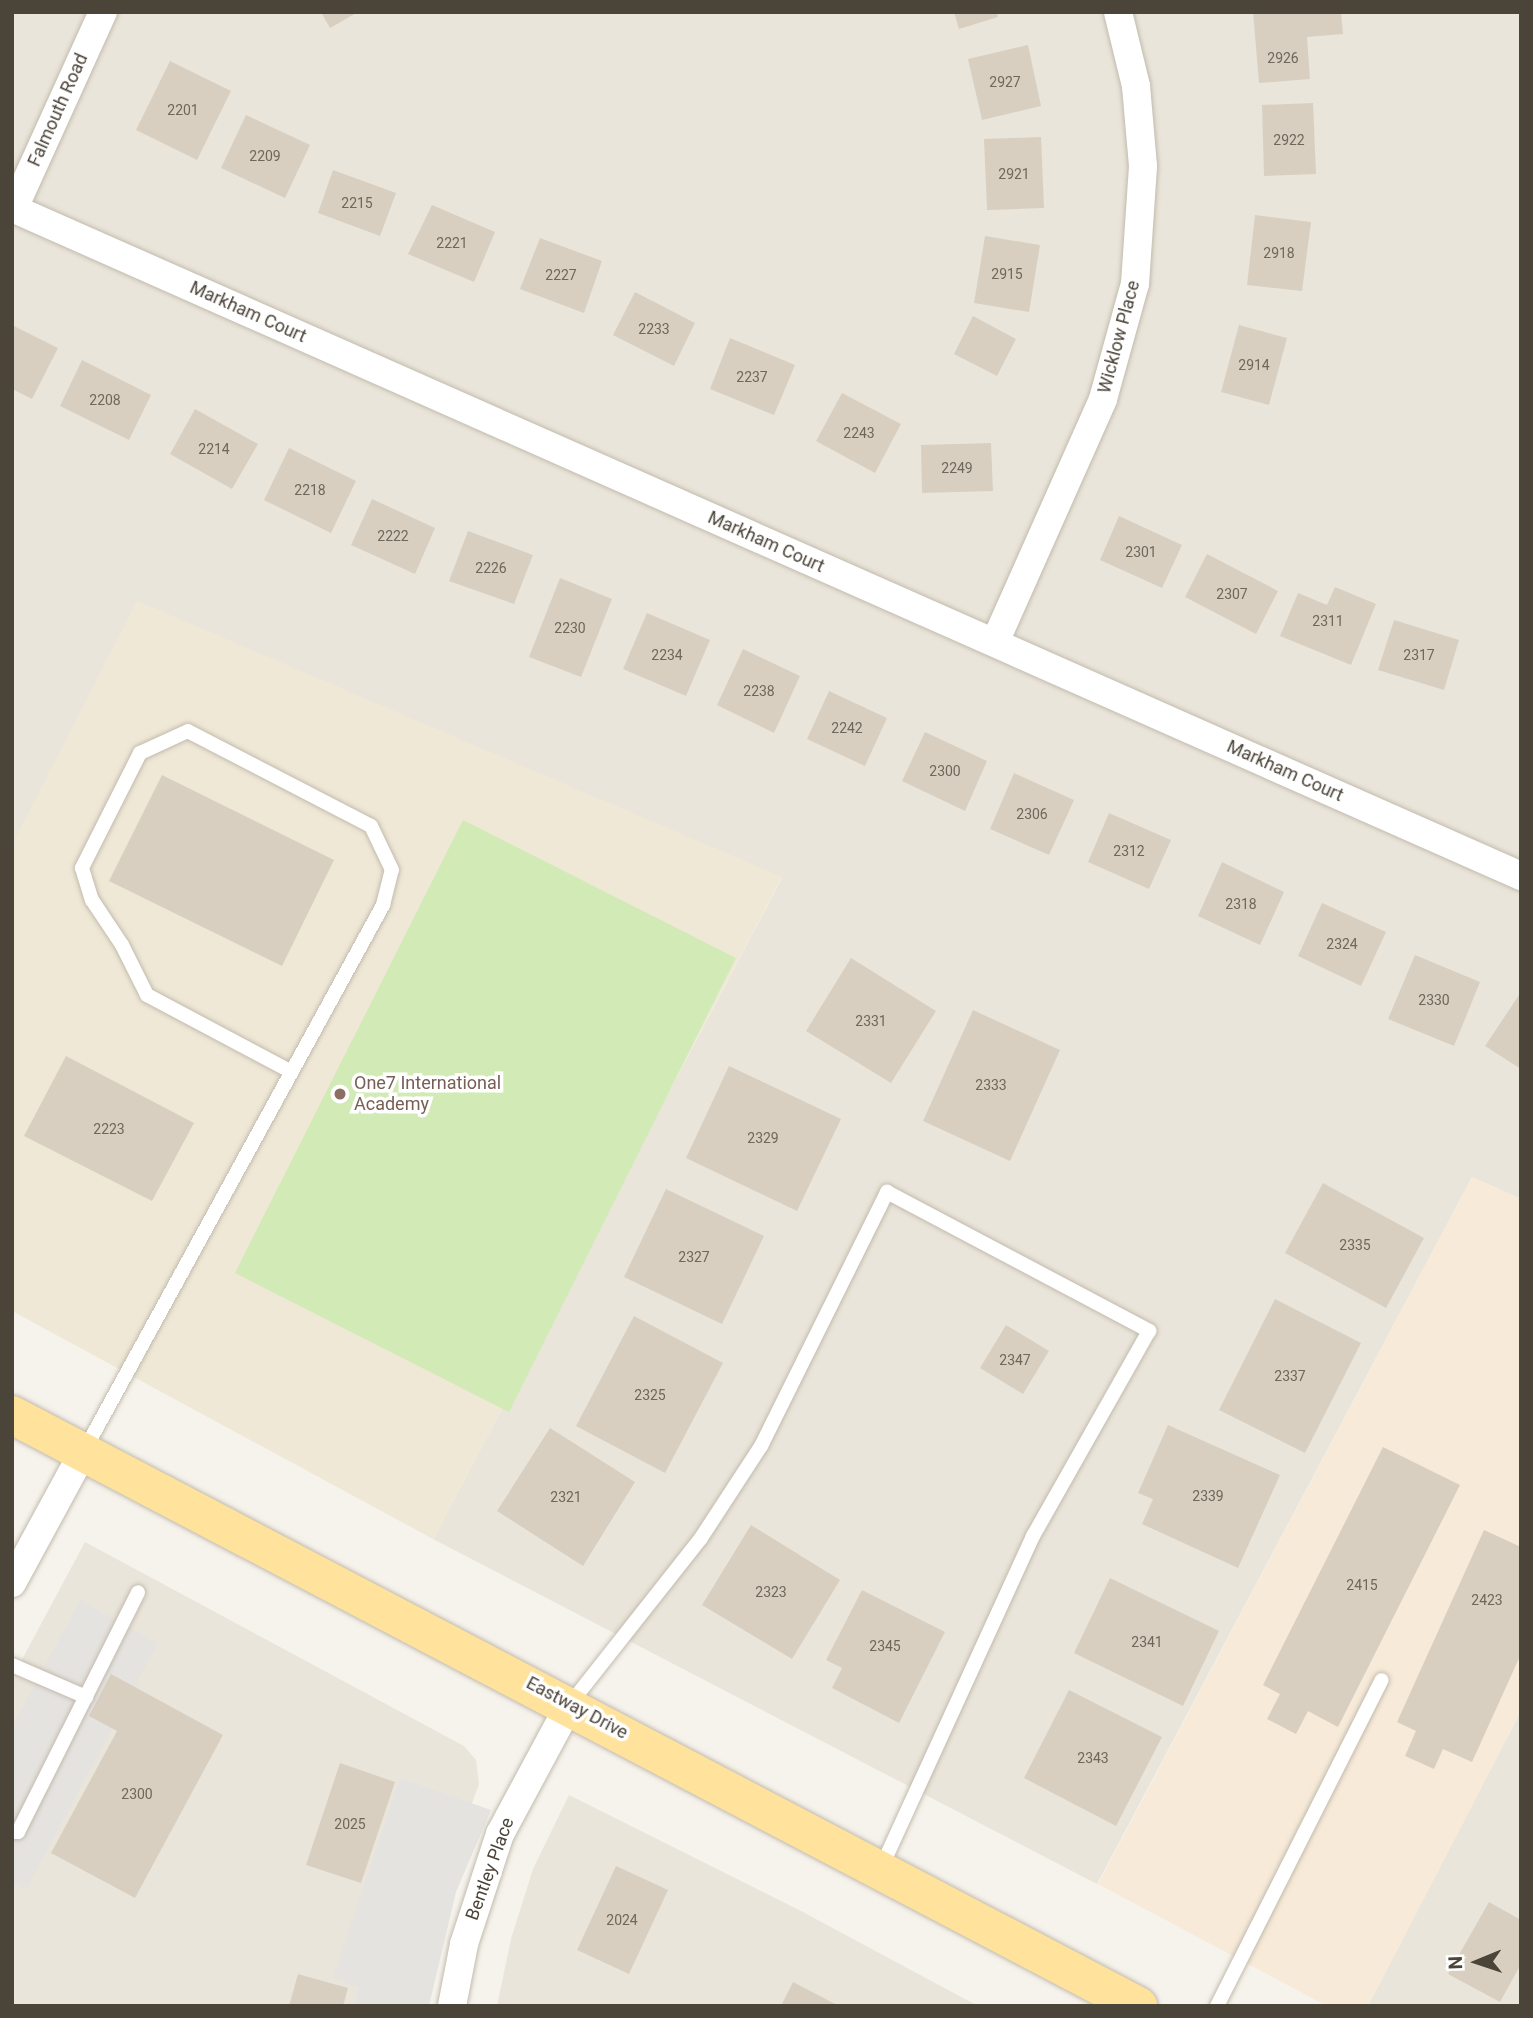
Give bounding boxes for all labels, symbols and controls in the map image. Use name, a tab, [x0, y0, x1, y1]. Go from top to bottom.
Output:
street label: Falmouth Road	[23, 50, 93, 170]
house number: 2926	[1267, 50, 1299, 66]
house number: 2927	[989, 74, 1021, 90]
house number: 2201	[167, 102, 199, 118]
house number: 2922	[1273, 132, 1305, 148]
house number: 2209	[249, 148, 281, 164]
house number: 2921	[998, 166, 1030, 182]
house number: 2215	[341, 195, 373, 211]
house number: 2221	[436, 235, 468, 251]
house number: 2918	[1263, 245, 1295, 261]
house number: 2915	[991, 266, 1023, 282]
house number: 2227	[545, 267, 577, 283]
street label: Markham Court	[187, 277, 309, 347]
street label: Wicklow Place	[1094, 278, 1144, 396]
house number: 2233	[638, 321, 670, 337]
house number: 2914	[1238, 357, 1270, 373]
house number: 2237	[736, 369, 768, 385]
house number: 2208	[89, 392, 121, 408]
house number: 2243	[843, 425, 875, 441]
house number: 2214	[198, 441, 230, 457]
house number: 2249	[941, 460, 973, 476]
house number: 2218	[294, 482, 326, 498]
street label: Markham Court	[705, 507, 827, 577]
house number: 2222	[377, 528, 409, 544]
house number: 2301	[1125, 544, 1157, 560]
house number: 2226	[475, 560, 507, 576]
house number: 2307	[1216, 586, 1248, 602]
house number: 2311	[1312, 613, 1344, 629]
house number: 2230	[554, 620, 586, 636]
house number: 2234	[651, 647, 683, 663]
house number: 2317	[1403, 647, 1435, 663]
house number: 2238	[743, 683, 775, 699]
house number: 2242	[831, 720, 863, 736]
street label: Markham Court	[1224, 736, 1346, 806]
house number: 2300	[929, 763, 961, 779]
house number: 2306	[1016, 806, 1048, 822]
house number: 2312	[1113, 843, 1145, 859]
house number: 2318	[1225, 896, 1257, 912]
house number: 2324	[1326, 936, 1358, 952]
house number: 2330	[1418, 992, 1450, 1008]
house number: 2331	[855, 1013, 887, 1029]
place label: One7 International Academy	[354, 1073, 501, 1116]
house number: 2333	[975, 1077, 1007, 1093]
marker: One7 International Academy	[332, 1086, 348, 1102]
house number: 2223	[93, 1121, 125, 1137]
house number: 2329	[747, 1130, 779, 1146]
house number: 2335	[1339, 1237, 1371, 1253]
house number: 2327	[678, 1249, 710, 1265]
house number: 2347	[999, 1352, 1031, 1368]
house number: 2337	[1274, 1368, 1306, 1384]
house number: 2325	[634, 1387, 666, 1403]
house number: 2339	[1192, 1488, 1224, 1504]
house number: 2321	[550, 1489, 582, 1505]
house number: 2415	[1346, 1577, 1378, 1593]
house number: 2323	[755, 1584, 787, 1600]
house number: 2423	[1471, 1592, 1503, 1608]
house number: 2341	[1131, 1634, 1163, 1650]
house number: 2345	[869, 1638, 901, 1654]
street label: Eastway Drive	[523, 1672, 631, 1744]
house number: 2343	[1077, 1750, 1109, 1766]
house number: 2300	[121, 1786, 153, 1802]
street label: Bentley Place	[461, 1815, 519, 1923]
house number: 2025	[334, 1816, 366, 1832]
house number: 2024	[606, 1912, 638, 1928]
north arrow	[1442, 1927, 1512, 1997]
text: N	[1444, 1956, 1467, 1970]

